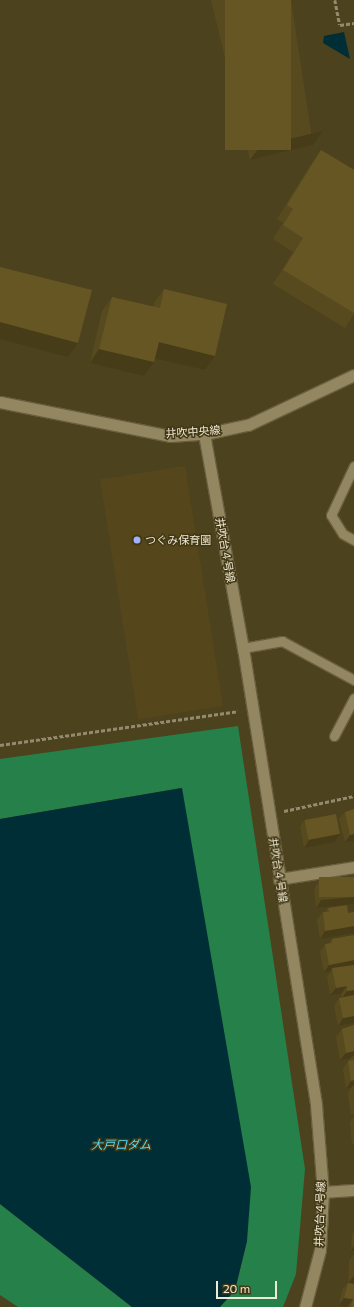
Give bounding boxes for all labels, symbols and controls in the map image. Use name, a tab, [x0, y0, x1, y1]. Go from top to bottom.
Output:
street label: 井吹中央線	[165, 423, 221, 441]
street label: 井吹台４号線	[213, 516, 237, 584]
place label: つぐみ保育園	[145, 533, 211, 547]
marker: つぐみ保育園	[132, 535, 142, 545]
street label: 井吹台４号線	[266, 836, 290, 904]
water label: 大戸口ダム	[91, 1138, 151, 1152]
street label: 井吹台４号線	[312, 1181, 328, 1247]
scale bar	[218, 1273, 279, 1299]
text: 20 m	[223, 1281, 250, 1295]

